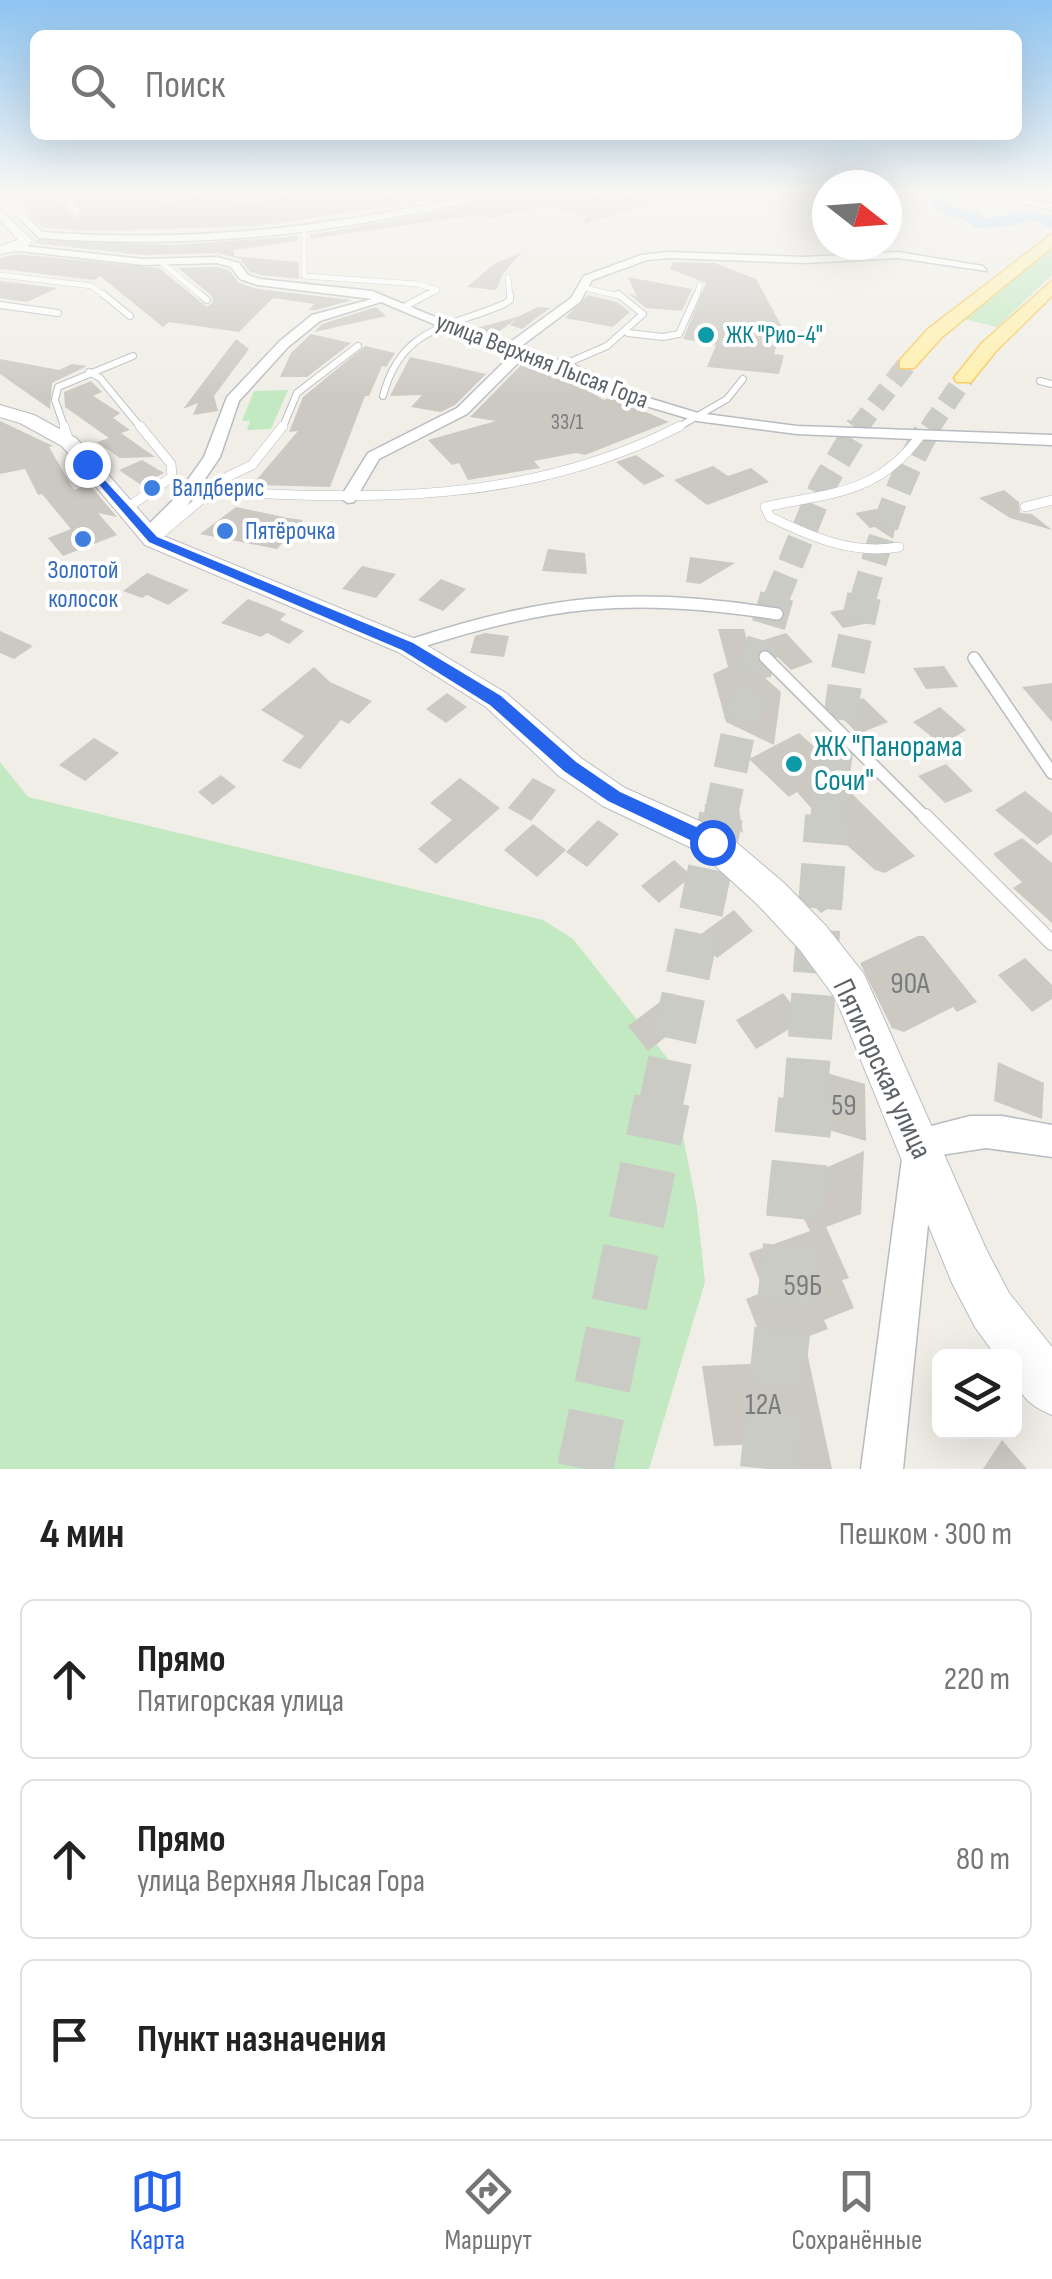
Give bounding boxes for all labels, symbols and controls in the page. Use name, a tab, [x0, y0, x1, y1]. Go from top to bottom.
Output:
search box	[30, 30, 1022, 140]
icon: search	[65, 58, 120, 113]
text: Поиск	[145, 63, 225, 108]
north arrow	[812, 170, 902, 260]
street label: улица Верхняя Лысая Гора	[431, 306, 653, 416]
place label: ЖК "Рио-4"	[726, 320, 823, 351]
marker: ЖК "Рио-4"	[695, 324, 717, 346]
house number: 33/1	[551, 409, 584, 436]
route end	[65, 442, 111, 488]
place label: Валдберис	[172, 473, 265, 504]
marker: Валдберис	[141, 477, 163, 499]
place label: Пятёрочка	[245, 516, 336, 547]
marker: Пятёрочка	[214, 520, 236, 542]
marker: Золотой колосок	[72, 528, 94, 550]
place label: Золотой колосок	[48, 555, 118, 615]
place label: ЖК "Панорама Сочи"	[814, 729, 962, 799]
marker: ЖК "Панорама Сочи"	[783, 753, 805, 775]
route start	[690, 820, 736, 866]
house number: 90А	[890, 966, 930, 1002]
street label: Пятигорская улица	[825, 973, 939, 1165]
house number: 59	[831, 1088, 857, 1124]
house number: 59Б	[784, 1268, 822, 1304]
map controls	[932, 1349, 1022, 1439]
button: layers	[932, 1349, 1022, 1439]
house number: 12А	[745, 1387, 781, 1423]
text: 4 мин	[40, 1509, 124, 1560]
text: Пешком · 300 m	[839, 1515, 1012, 1554]
text: Прямо	[137, 1637, 226, 1682]
icon: ahead	[42, 1652, 97, 1707]
text: 220 m	[944, 1660, 1010, 1699]
text: Пятигорская улица	[137, 1682, 344, 1721]
text: Прямо	[137, 1817, 226, 1862]
icon: ahead	[42, 1832, 97, 1887]
text: 80 m	[956, 1840, 1010, 1879]
text: улица Верхняя Лысая Гора	[137, 1862, 425, 1901]
icon: arrive	[42, 2012, 97, 2067]
text: Пункт назначения	[137, 2017, 386, 2062]
tab: Карта	[130, 2164, 185, 2257]
tab: Маршрут	[444, 2164, 532, 2257]
tab: Сохранённые	[792, 2164, 922, 2257]

